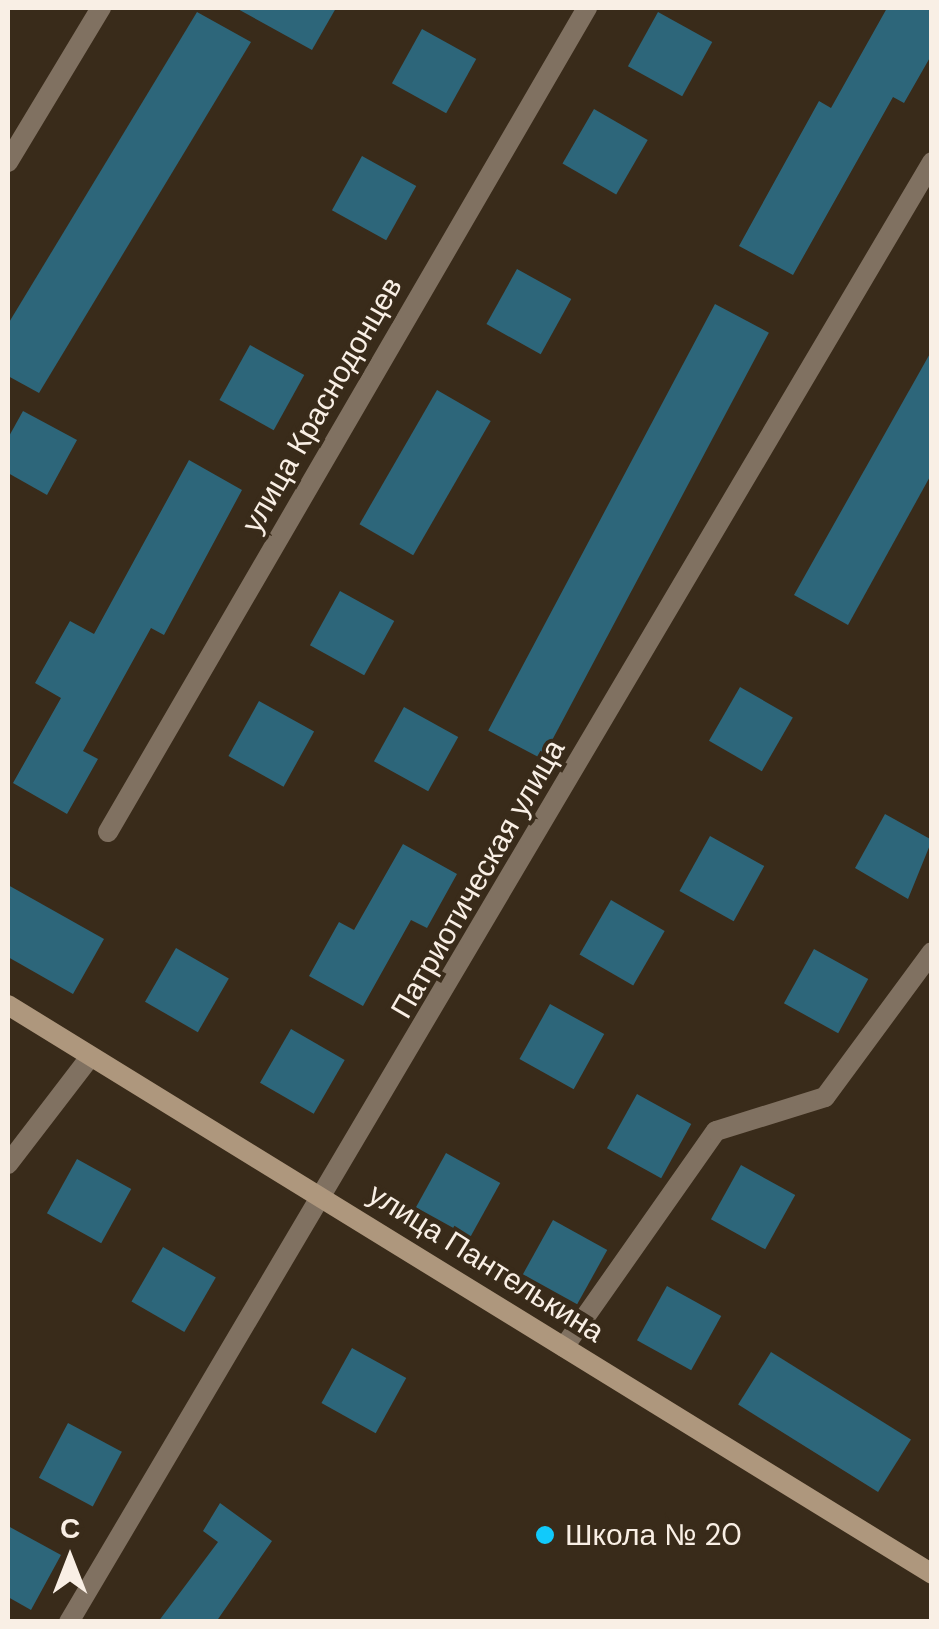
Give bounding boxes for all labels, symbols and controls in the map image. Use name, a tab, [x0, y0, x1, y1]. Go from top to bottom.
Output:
street label: улица Краснодонцев	[234, 271, 410, 539]
street label: Патриотическая улица	[383, 733, 573, 1025]
street label: улица Пантелькина	[362, 1176, 610, 1350]
north arrow	[20, 1509, 120, 1609]
text: С	[60, 1510, 80, 1547]
place label: Школа № 20	[565, 1517, 742, 1553]
marker: Школа № 20	[534, 1524, 556, 1546]

